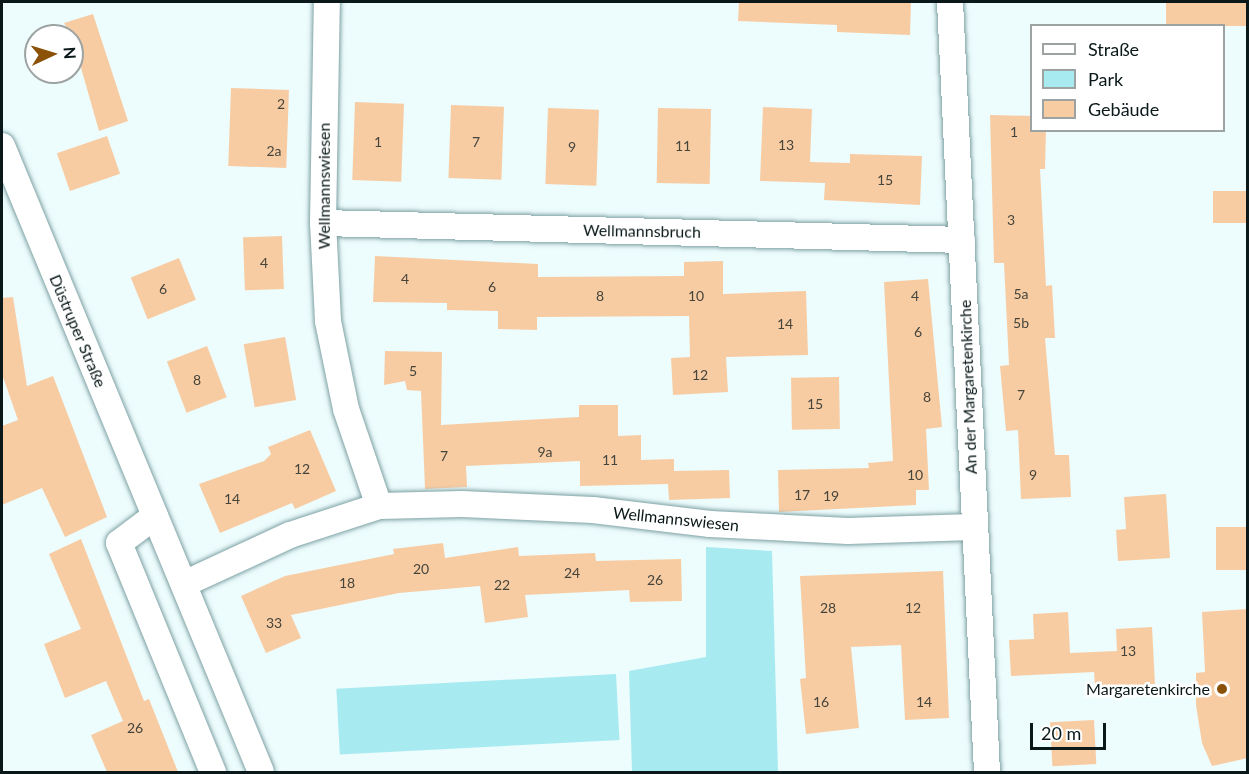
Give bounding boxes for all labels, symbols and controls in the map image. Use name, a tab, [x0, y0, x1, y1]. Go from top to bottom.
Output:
north arrow	[24, 24, 84, 84]
legend	[1030, 24, 1225, 132]
text: Straße	[1088, 38, 1139, 60]
text: N	[61, 46, 80, 60]
text: Park	[1088, 68, 1123, 90]
house number: 2	[277, 96, 285, 112]
text: Gebäude	[1088, 98, 1159, 120]
street label: Wellmannswiesen	[314, 123, 334, 249]
house number: 1	[1010, 124, 1018, 140]
house number: 1	[374, 134, 382, 150]
house number: 7	[472, 134, 480, 150]
house number: 13	[778, 137, 794, 153]
house number: 11	[675, 138, 691, 154]
house number: 9	[568, 139, 576, 155]
house number: 2a	[266, 143, 282, 159]
house number: 15	[877, 172, 893, 188]
house number: 3	[1007, 212, 1015, 228]
street label: Wellmannsbruch	[583, 220, 701, 242]
house number: 4	[260, 255, 268, 271]
street label: Düstruper Straße	[45, 271, 111, 391]
house number: 4	[401, 271, 409, 287]
house number: 6	[488, 279, 496, 295]
house number: 6	[159, 281, 167, 297]
house number: 5a	[1013, 286, 1029, 302]
house number: 8	[596, 288, 604, 304]
house number: 10	[688, 288, 704, 304]
house number: 4	[911, 288, 919, 304]
street label: An der Margaretenkirche	[955, 299, 981, 475]
house number: 5b	[1013, 315, 1029, 331]
house number: 14	[777, 316, 793, 332]
house number: 6	[914, 324, 922, 340]
house number: 5	[409, 363, 417, 379]
house number: 12	[692, 367, 708, 383]
house number: 8	[193, 372, 201, 388]
house number: 7	[1017, 387, 1025, 403]
house number: 8	[923, 389, 931, 405]
house number: 15	[807, 396, 823, 412]
house number: 9a	[537, 444, 553, 460]
house number: 7	[440, 448, 448, 464]
house number: 11	[602, 452, 618, 468]
house number: 12	[294, 461, 310, 477]
house number: 10	[907, 467, 923, 483]
house number: 9	[1029, 467, 1037, 483]
house number: 17	[794, 487, 810, 503]
house number: 19	[823, 488, 839, 504]
house number: 14	[224, 491, 240, 507]
street label: Wellmannswiesen	[612, 503, 740, 535]
house number: 20	[413, 561, 429, 577]
house number: 24	[564, 565, 580, 581]
house number: 26	[647, 572, 663, 588]
house number: 18	[339, 575, 355, 591]
house number: 22	[494, 577, 510, 593]
house number: 28	[820, 600, 836, 616]
house number: 12	[905, 600, 921, 616]
house number: 33	[266, 615, 282, 631]
house number: 13	[1120, 643, 1136, 659]
place label: Margaretenkirche	[1086, 679, 1210, 699]
marker: Margaretenkirche	[1215, 682, 1229, 696]
house number: 16	[813, 694, 829, 710]
house number: 14	[916, 694, 932, 710]
scale bar	[1033, 711, 1110, 749]
house number: 26	[127, 720, 143, 736]
text: 20 m	[1041, 722, 1081, 744]

